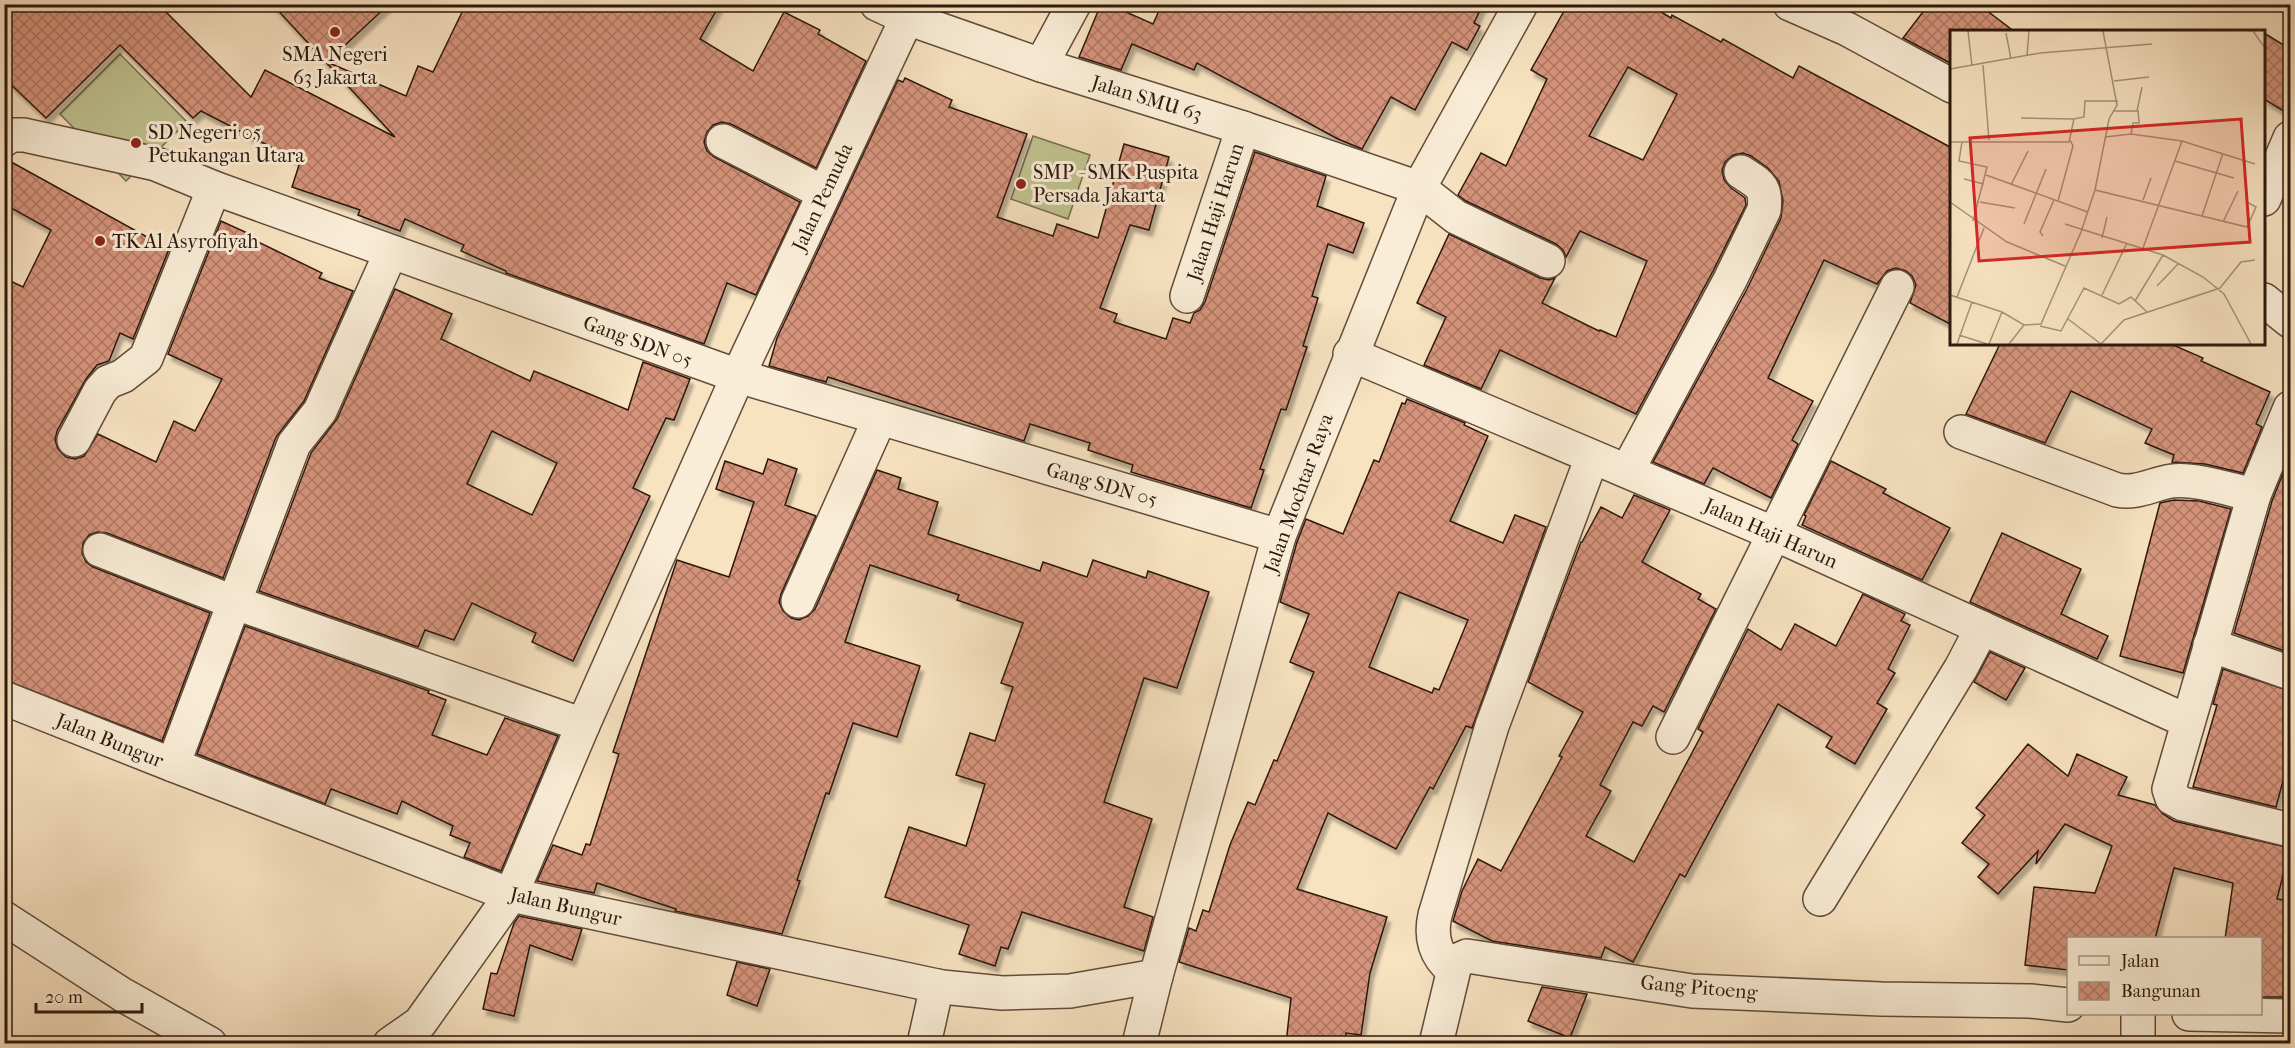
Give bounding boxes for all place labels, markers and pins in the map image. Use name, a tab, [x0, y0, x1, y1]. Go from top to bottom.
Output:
marker: SMA Negeri 63 Jakarta	[328, 25, 342, 39]
place label: SMA Negeri 63 Jakarta	[282, 43, 388, 89]
place label: SD Negeri 05 Petukangan Utara	[148, 121, 305, 167]
marker: SD Negeri 05 Petukangan Utara	[129, 136, 143, 150]
place label: SMP - SMK Puspita Persada Jakarta	[1033, 161, 1199, 207]
marker: SMP - SMK Puspita Persada Jakarta	[1014, 177, 1028, 191]
place label: TK Al Asyrofiyah	[112, 230, 259, 253]
marker: TK Al Asyrofiyah	[93, 234, 107, 248]

